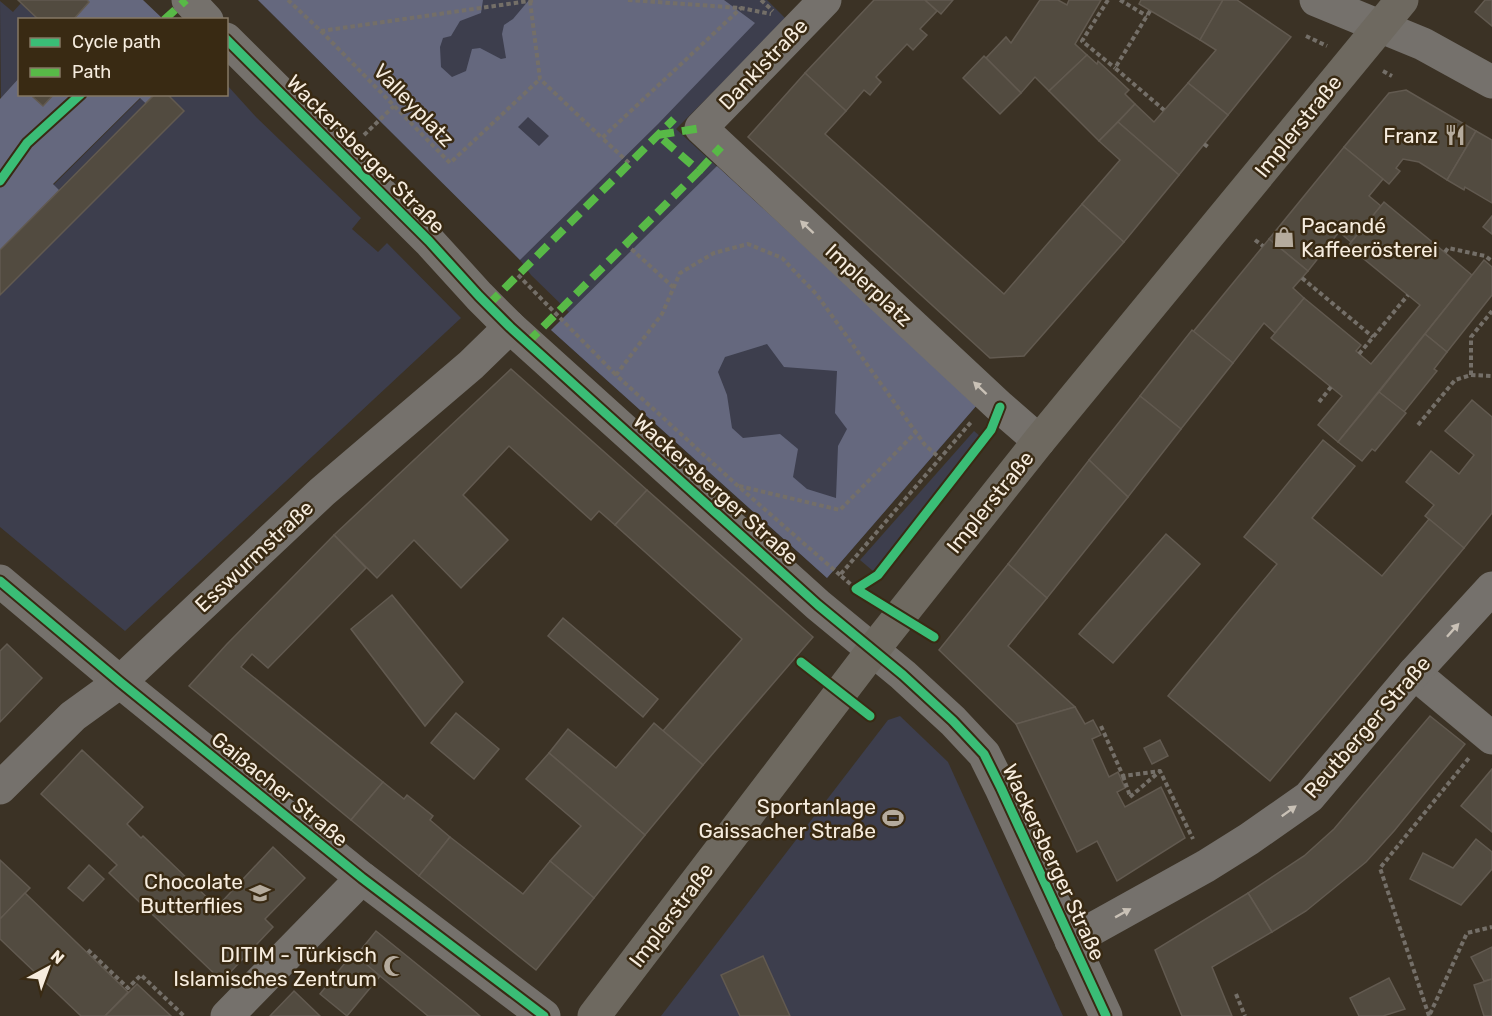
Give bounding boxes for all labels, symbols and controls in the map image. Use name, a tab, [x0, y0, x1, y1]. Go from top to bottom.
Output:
street label: Danklstraße	[713, 13, 813, 115]
legend	[18, 18, 228, 96]
text: Cycle path	[72, 31, 161, 53]
street label: Valleyplatz	[368, 58, 460, 152]
text: Path	[72, 61, 111, 83]
street label: Wackersberger Straße	[281, 69, 451, 239]
street label: Implerstraße	[1249, 70, 1347, 182]
place label: Franz	[1383, 123, 1438, 148]
restaurant icon: Franz	[1443, 123, 1467, 147]
place label: Pacandé Kaffeerösterei	[1301, 213, 1438, 262]
one-way arrow	[799, 220, 814, 234]
shop icon: Pacandé Kaffeerösterei	[1272, 225, 1296, 249]
street label: Implerplatz	[820, 238, 918, 332]
one-way arrow	[973, 382, 987, 396]
street label: Wackersberger Straße	[628, 408, 804, 570]
street label: Implerstraße	[941, 446, 1039, 558]
street label: Esswurmstraße	[190, 495, 318, 617]
one-way arrow	[1446, 623, 1459, 638]
street label: Reutberger Straße	[1299, 651, 1435, 803]
street label: Gaißacher Straße	[207, 726, 353, 852]
street label: Wackersberger Straße	[997, 760, 1111, 964]
place label: Sportanlage Gaissacher Straße	[698, 794, 876, 843]
one-way arrow	[1280, 805, 1296, 817]
sports icon: Sportanlage Gaissacher Straße	[881, 806, 905, 830]
street label: Implerstraße	[624, 858, 718, 972]
place label: Chocolate Butterflies	[140, 869, 243, 918]
school or university icon: Chocolate Butterflies	[248, 881, 272, 905]
one-way arrow	[1114, 908, 1131, 918]
north arrow	[18, 938, 78, 998]
place label: DITIM - Türkisch Islamisches Zentrum	[173, 942, 377, 991]
text: N	[47, 946, 68, 968]
mosque icon: DITIM - Türkisch Islamisches Zentrum	[382, 954, 406, 978]

